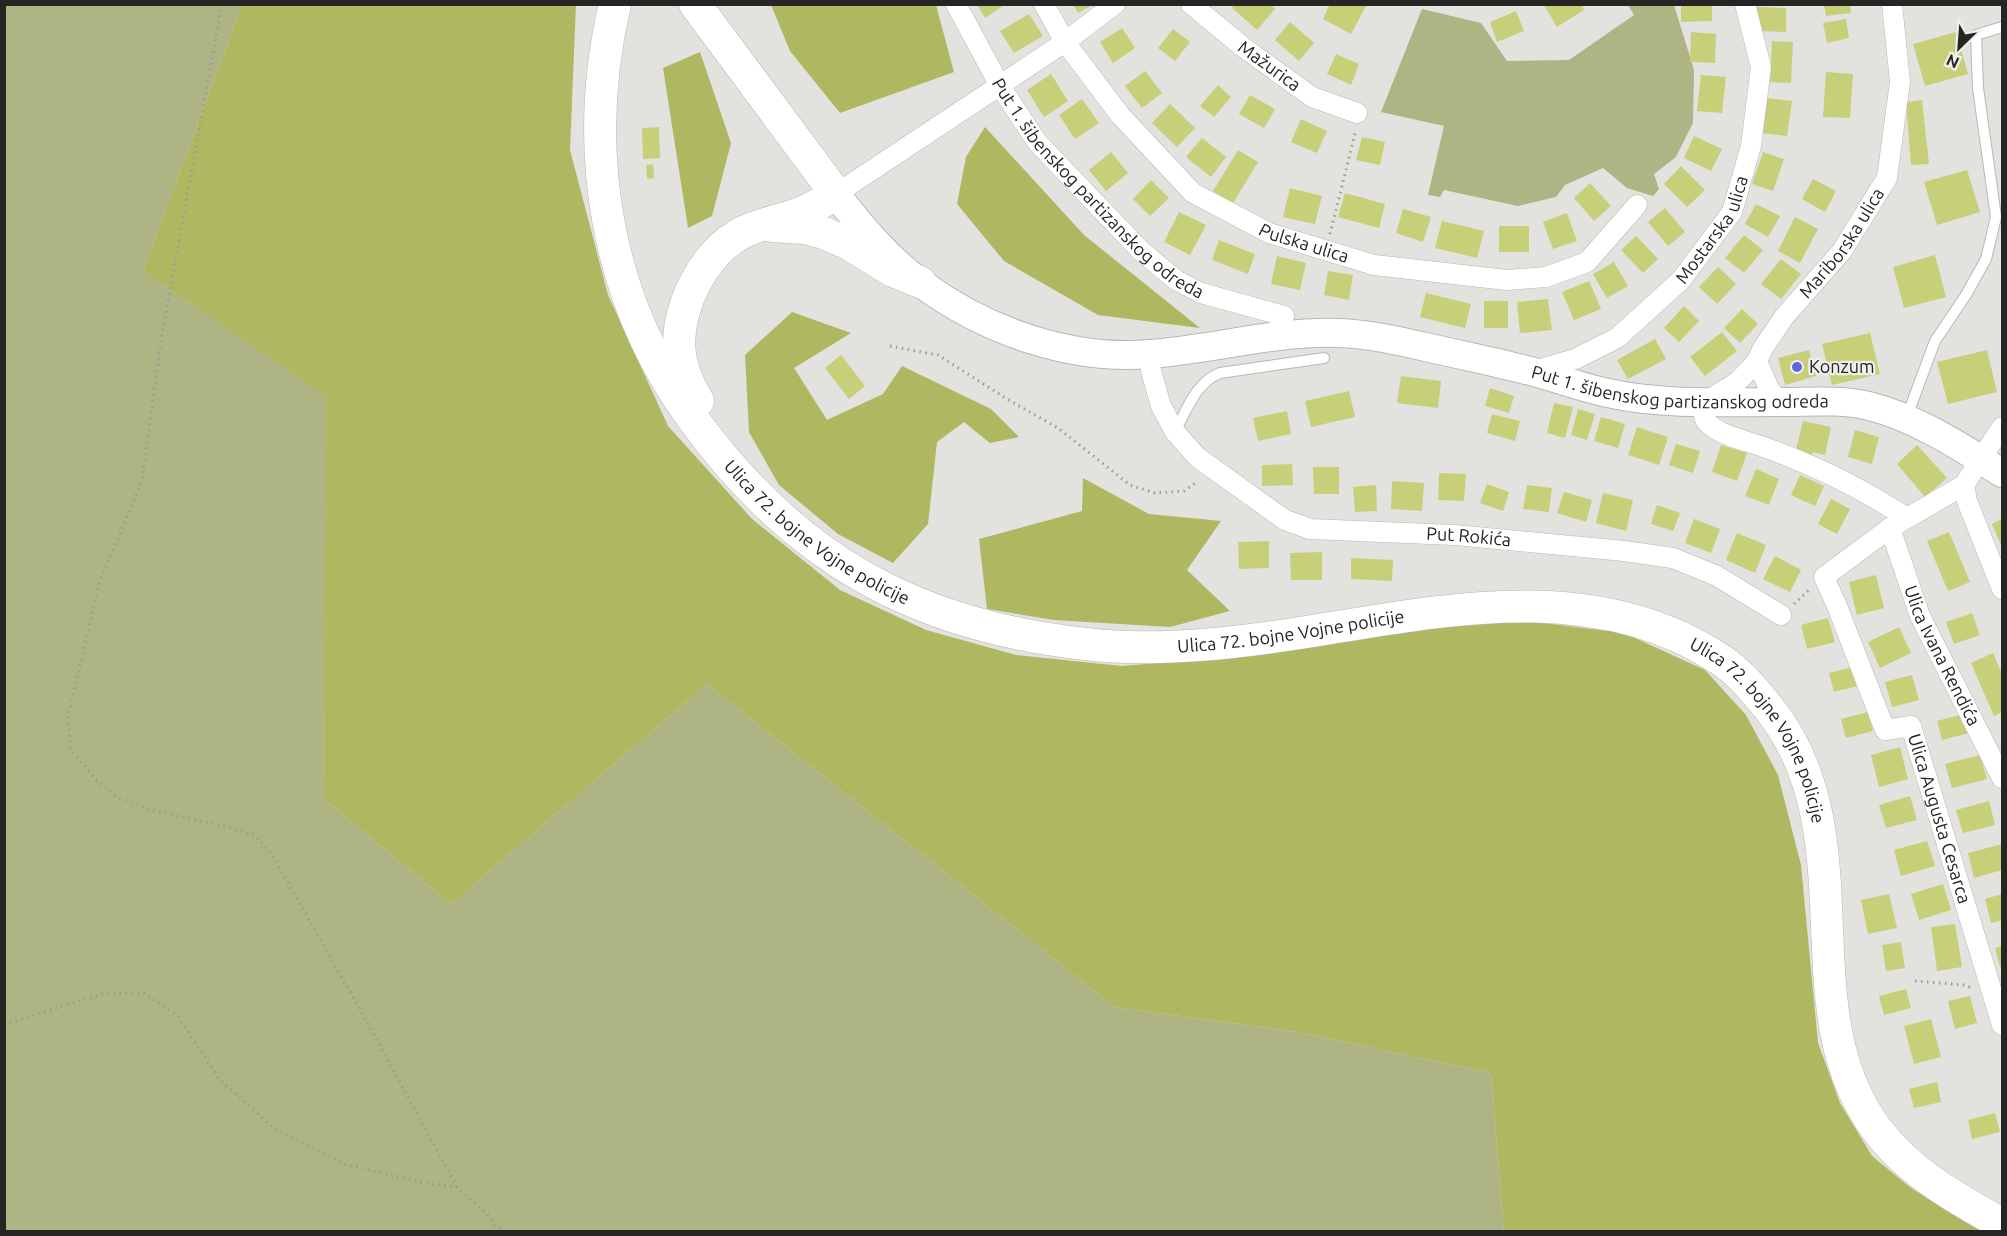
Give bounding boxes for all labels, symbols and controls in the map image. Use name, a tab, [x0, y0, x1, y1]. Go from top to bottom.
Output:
north arrow	[1929, 18, 1989, 78]
street label: Mažurica	[1235, 36, 1305, 95]
text: N	[1943, 51, 1962, 72]
street label: Put 1. šibenskog partizanskog odreda	[989, 74, 1208, 302]
street label: Mostarska ulica	[1671, 173, 1751, 287]
street label: Mariborska ulica	[1795, 184, 1887, 301]
street label: Pulska ulica	[1256, 219, 1352, 266]
place label: Konzum	[1809, 356, 1875, 376]
marker: Konzum	[1790, 360, 1804, 374]
street label: Put 1. šibenskog partizanskog odreda	[1530, 361, 1829, 411]
street label: Ulica 72. bojne Vojne policije	[721, 456, 913, 608]
street label: Put Rokića	[1426, 523, 1512, 549]
street label: Ulica Ivana Rendića	[1901, 582, 1985, 729]
street label: Ulica 72. bojne Vojne policije	[1177, 605, 1405, 656]
street label: Ulica 72. bojne Vojne policije	[1687, 633, 1829, 825]
street label: Ulica Augusta Cesarca	[1905, 731, 1975, 906]

